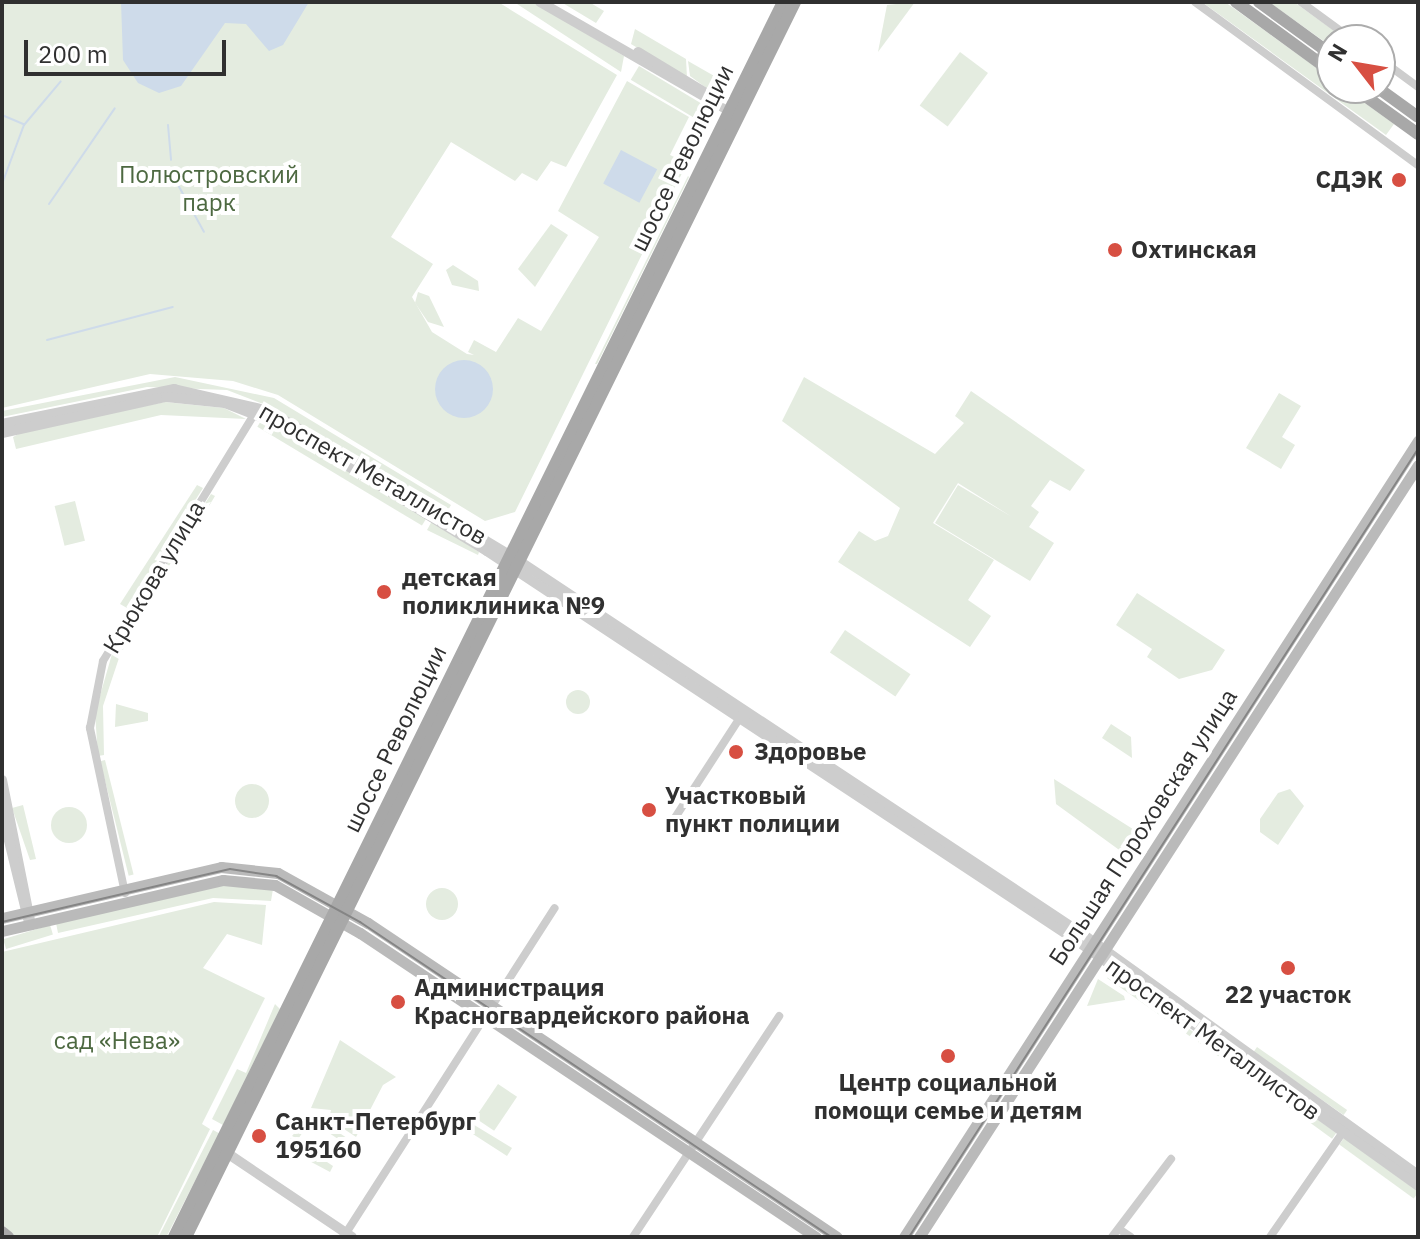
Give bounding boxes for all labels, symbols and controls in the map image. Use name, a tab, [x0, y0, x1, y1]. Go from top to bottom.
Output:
scale bar	[28, 24, 230, 74]
north arrow	[1316, 24, 1396, 104]
text: 200 m	[38, 38, 108, 70]
text: N	[1320, 38, 1353, 67]
street label: шоссе Революции	[624, 60, 740, 256]
park label: Полюстровский парк	[119, 161, 299, 217]
place label: СДЭК	[1316, 166, 1383, 194]
marker: СДЭК	[1390, 171, 1408, 189]
place label: Охтинская	[1131, 236, 1257, 264]
marker: Охтинская	[1106, 241, 1124, 259]
street label: проспект Металлистов	[254, 397, 492, 551]
street label: Крюкова улица	[97, 495, 211, 659]
place label: детская поликлиника №9	[402, 564, 605, 620]
marker: детская поликлиника №9	[373, 581, 395, 603]
street label: шоссе Революции	[337, 641, 453, 837]
street label: Большая Пороховская улица	[1043, 683, 1243, 971]
place label: Здоровье	[754, 738, 867, 766]
marker: Здоровье	[725, 741, 747, 763]
place label: Участковый пункт полиции	[665, 782, 840, 838]
marker: Участковый пункт полиции	[640, 801, 658, 819]
street label: проспект Металлистов	[1100, 952, 1326, 1126]
marker: 22 участок	[1279, 959, 1297, 977]
place label: Администрация Красногвардейского района	[414, 974, 750, 1030]
place label: 22 участок	[1225, 981, 1351, 1009]
marker: Администрация Красногвардейского района	[389, 993, 407, 1011]
park label: сад «Нева»	[54, 1027, 180, 1055]
marker: Центр социальной помощи семье и детям	[939, 1047, 957, 1065]
place label: Центр социальной помощи семье и детям	[814, 1069, 1082, 1125]
place label: Санкт-Петербург 195160	[275, 1108, 476, 1164]
marker: Санкт-Петербург 195160	[250, 1127, 268, 1145]

